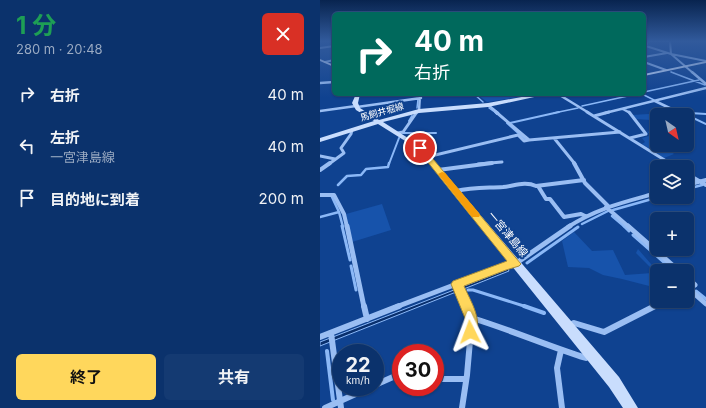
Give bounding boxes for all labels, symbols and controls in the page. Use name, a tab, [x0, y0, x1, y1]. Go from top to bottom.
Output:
text: 1 分	[16, 11, 56, 40]
button: close	[262, 13, 304, 55]
text: 40 m	[414, 24, 484, 58]
icon: right	[348, 28, 400, 80]
text: 280 m · 20:48	[16, 41, 103, 57]
text: 右折	[414, 62, 450, 83]
icon: right	[16, 83, 38, 105]
text: 40 m	[267, 85, 304, 104]
text: 右折	[50, 86, 80, 105]
street label: 馬飼井堀線	[359, 100, 406, 123]
north arrow	[650, 108, 694, 152]
map controls	[650, 108, 694, 308]
text: 左折	[50, 128, 80, 147]
pin	[403, 131, 437, 165]
icon: left	[16, 135, 38, 157]
text: 40 m	[267, 137, 304, 156]
icon: arrive	[409, 137, 431, 159]
text: 一宮津島線	[50, 149, 115, 165]
button: layers	[650, 160, 694, 204]
icon: arrive	[16, 187, 38, 209]
text: 200 m	[259, 189, 304, 208]
text: 目的地に到着	[50, 190, 140, 209]
street label: 一宮津島線	[485, 208, 531, 260]
button: +	[650, 212, 694, 256]
button: −	[650, 264, 694, 308]
position arrow	[449, 311, 491, 353]
speed limit sign: 30	[392, 344, 444, 396]
text: 22	[345, 353, 371, 377]
button: 終了	[16, 354, 156, 400]
button: 共有	[164, 354, 304, 400]
text: km/h	[346, 374, 370, 386]

